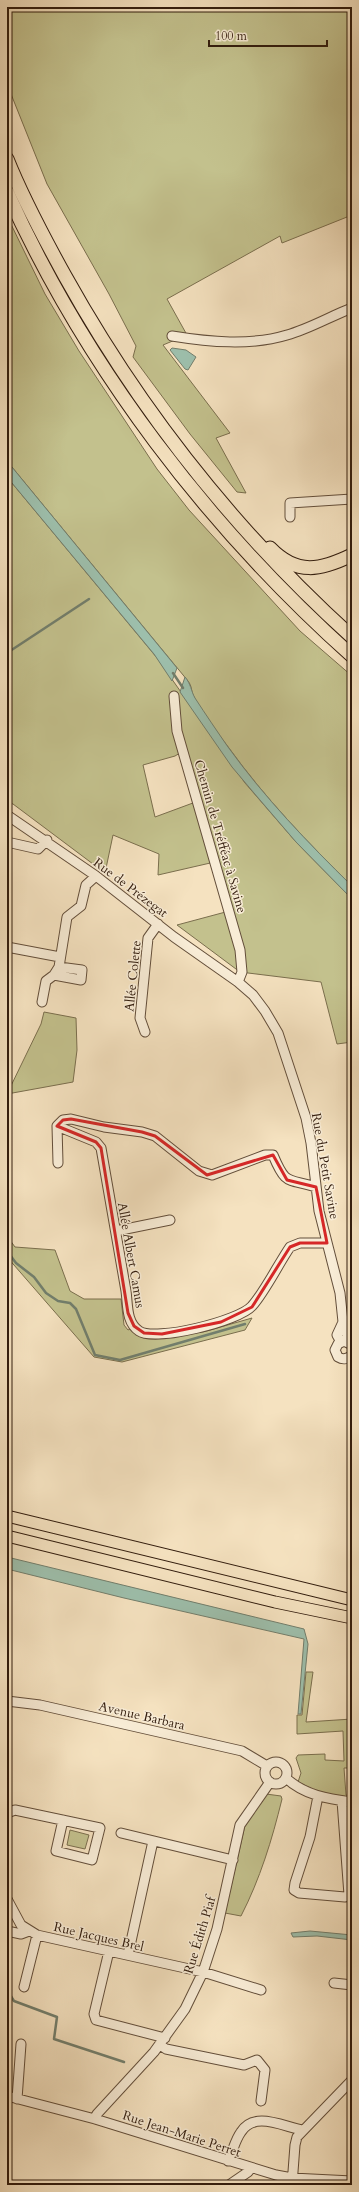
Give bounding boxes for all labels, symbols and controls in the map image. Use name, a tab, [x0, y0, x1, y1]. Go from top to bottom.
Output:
scale bar	[209, 22, 327, 48]
text: 100 m	[215, 28, 248, 44]
street label: Chemin de Tréfféac à Savine	[190, 758, 251, 915]
street label: Rue de Prézegat	[89, 854, 171, 922]
street label: Allée Colette	[120, 940, 146, 1013]
street label: Rue du Petit Savine	[307, 1112, 343, 1221]
street label: Allée Albert Camus	[113, 1201, 149, 1309]
street label: Avenue Barbara	[97, 1697, 187, 1735]
street label: Rue Édith Piaf	[180, 1893, 221, 1976]
street label: Rue Jacques Brel	[52, 1918, 146, 1956]
street label: Rue Jean-Marie Perret	[120, 2106, 243, 2162]

